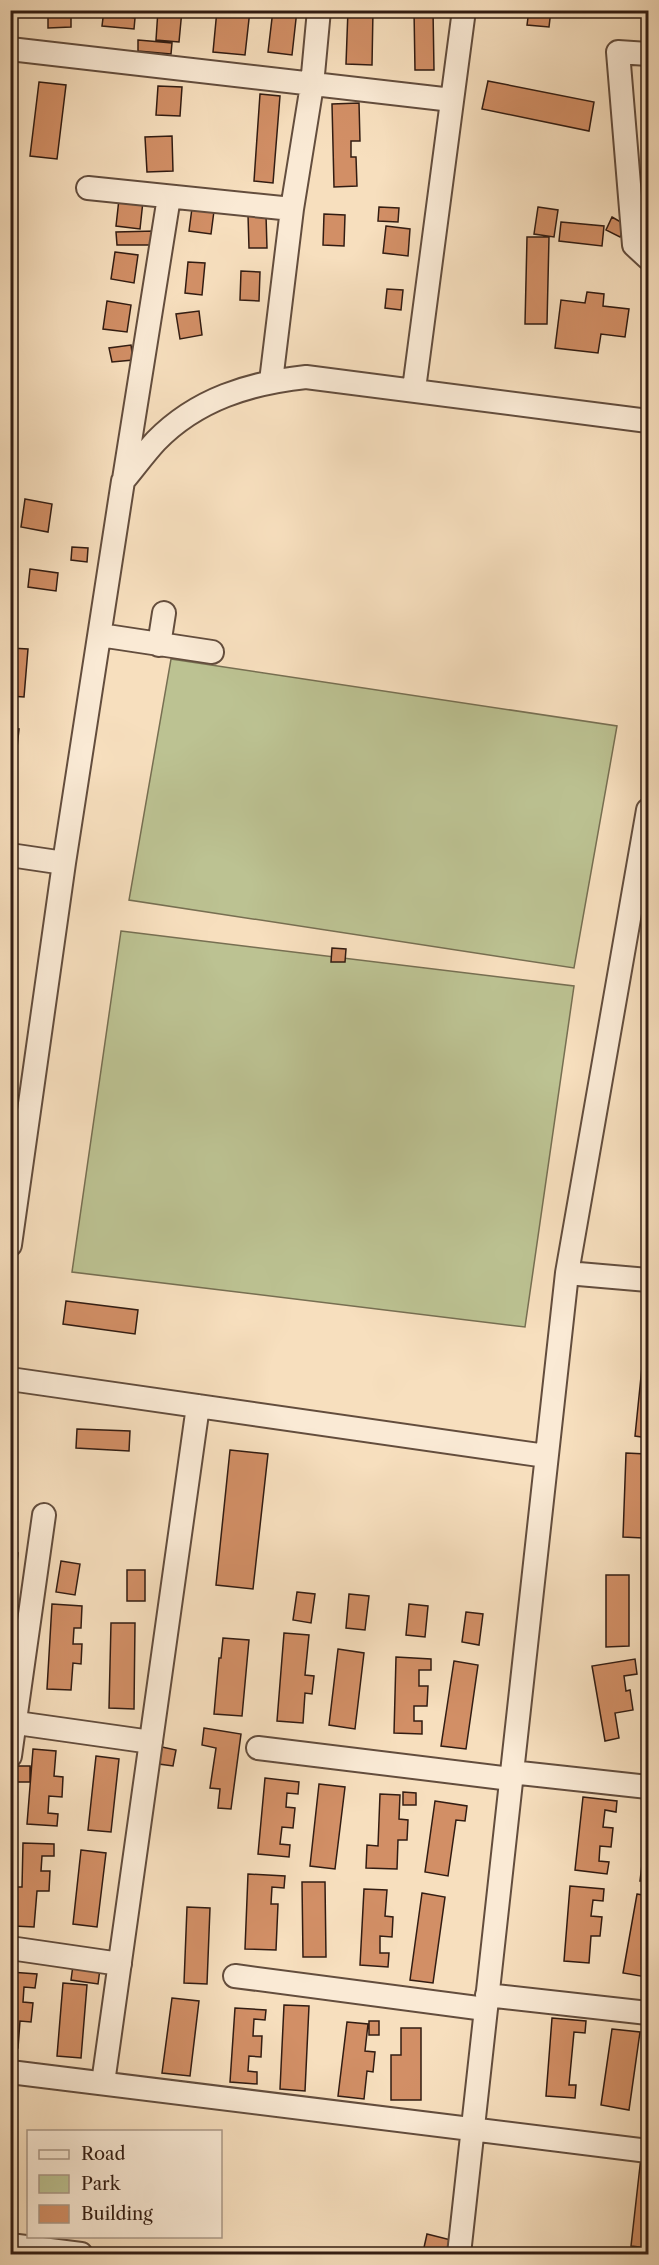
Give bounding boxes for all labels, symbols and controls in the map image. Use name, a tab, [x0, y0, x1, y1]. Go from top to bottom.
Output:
legend	[27, 2130, 222, 2238]
text: Road	[81, 2143, 126, 2165]
text: Park	[81, 2173, 122, 2195]
text: Building	[81, 2203, 153, 2225]

